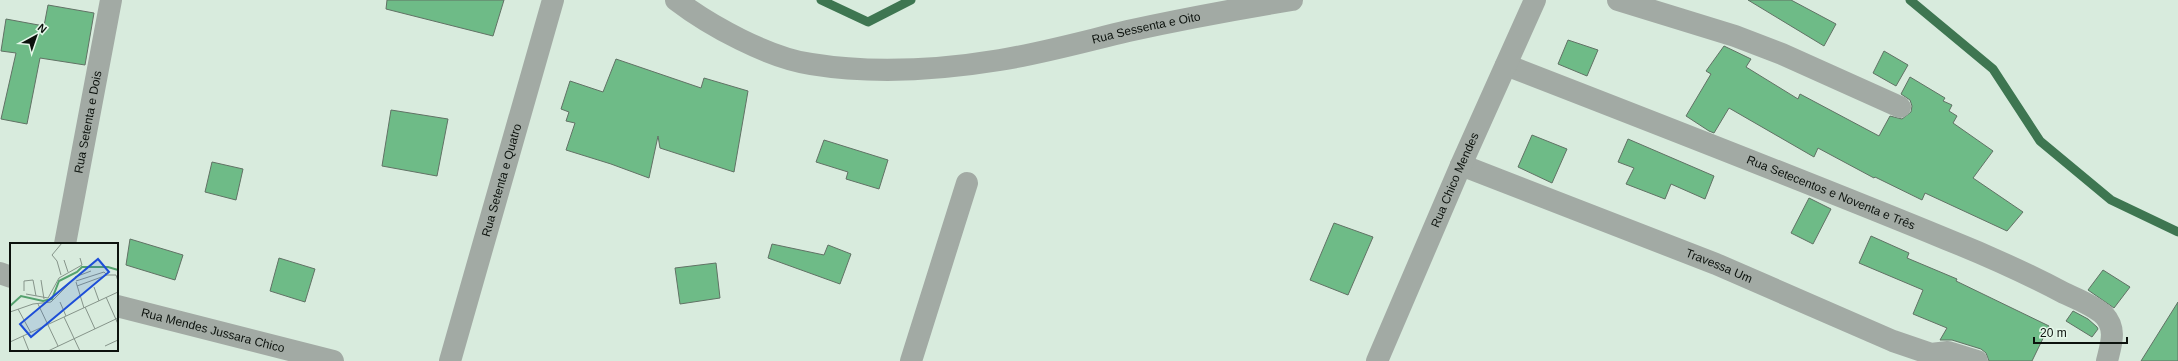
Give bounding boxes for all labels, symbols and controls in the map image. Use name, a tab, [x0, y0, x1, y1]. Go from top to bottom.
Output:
street label: Rua Sessenta e Oito	[1090, 9, 1202, 47]
north arrow	[16, 16, 56, 56]
text: N	[36, 21, 49, 36]
street label: Rua Setenta e Dois	[71, 70, 105, 175]
street label: Rua Setenta e Quatro	[479, 122, 524, 238]
street label: Rua Chico Mendes	[1428, 130, 1482, 230]
street label: Rua Setecentos e Noventa e Três	[1745, 153, 1917, 233]
inset map	[10, 243, 118, 351]
street label: Travessa Um	[1684, 246, 1755, 286]
street label: Rua Mendes Jussara Chico	[140, 305, 286, 356]
scale bar	[2034, 319, 2127, 345]
text: 20 m	[2040, 326, 2067, 340]

